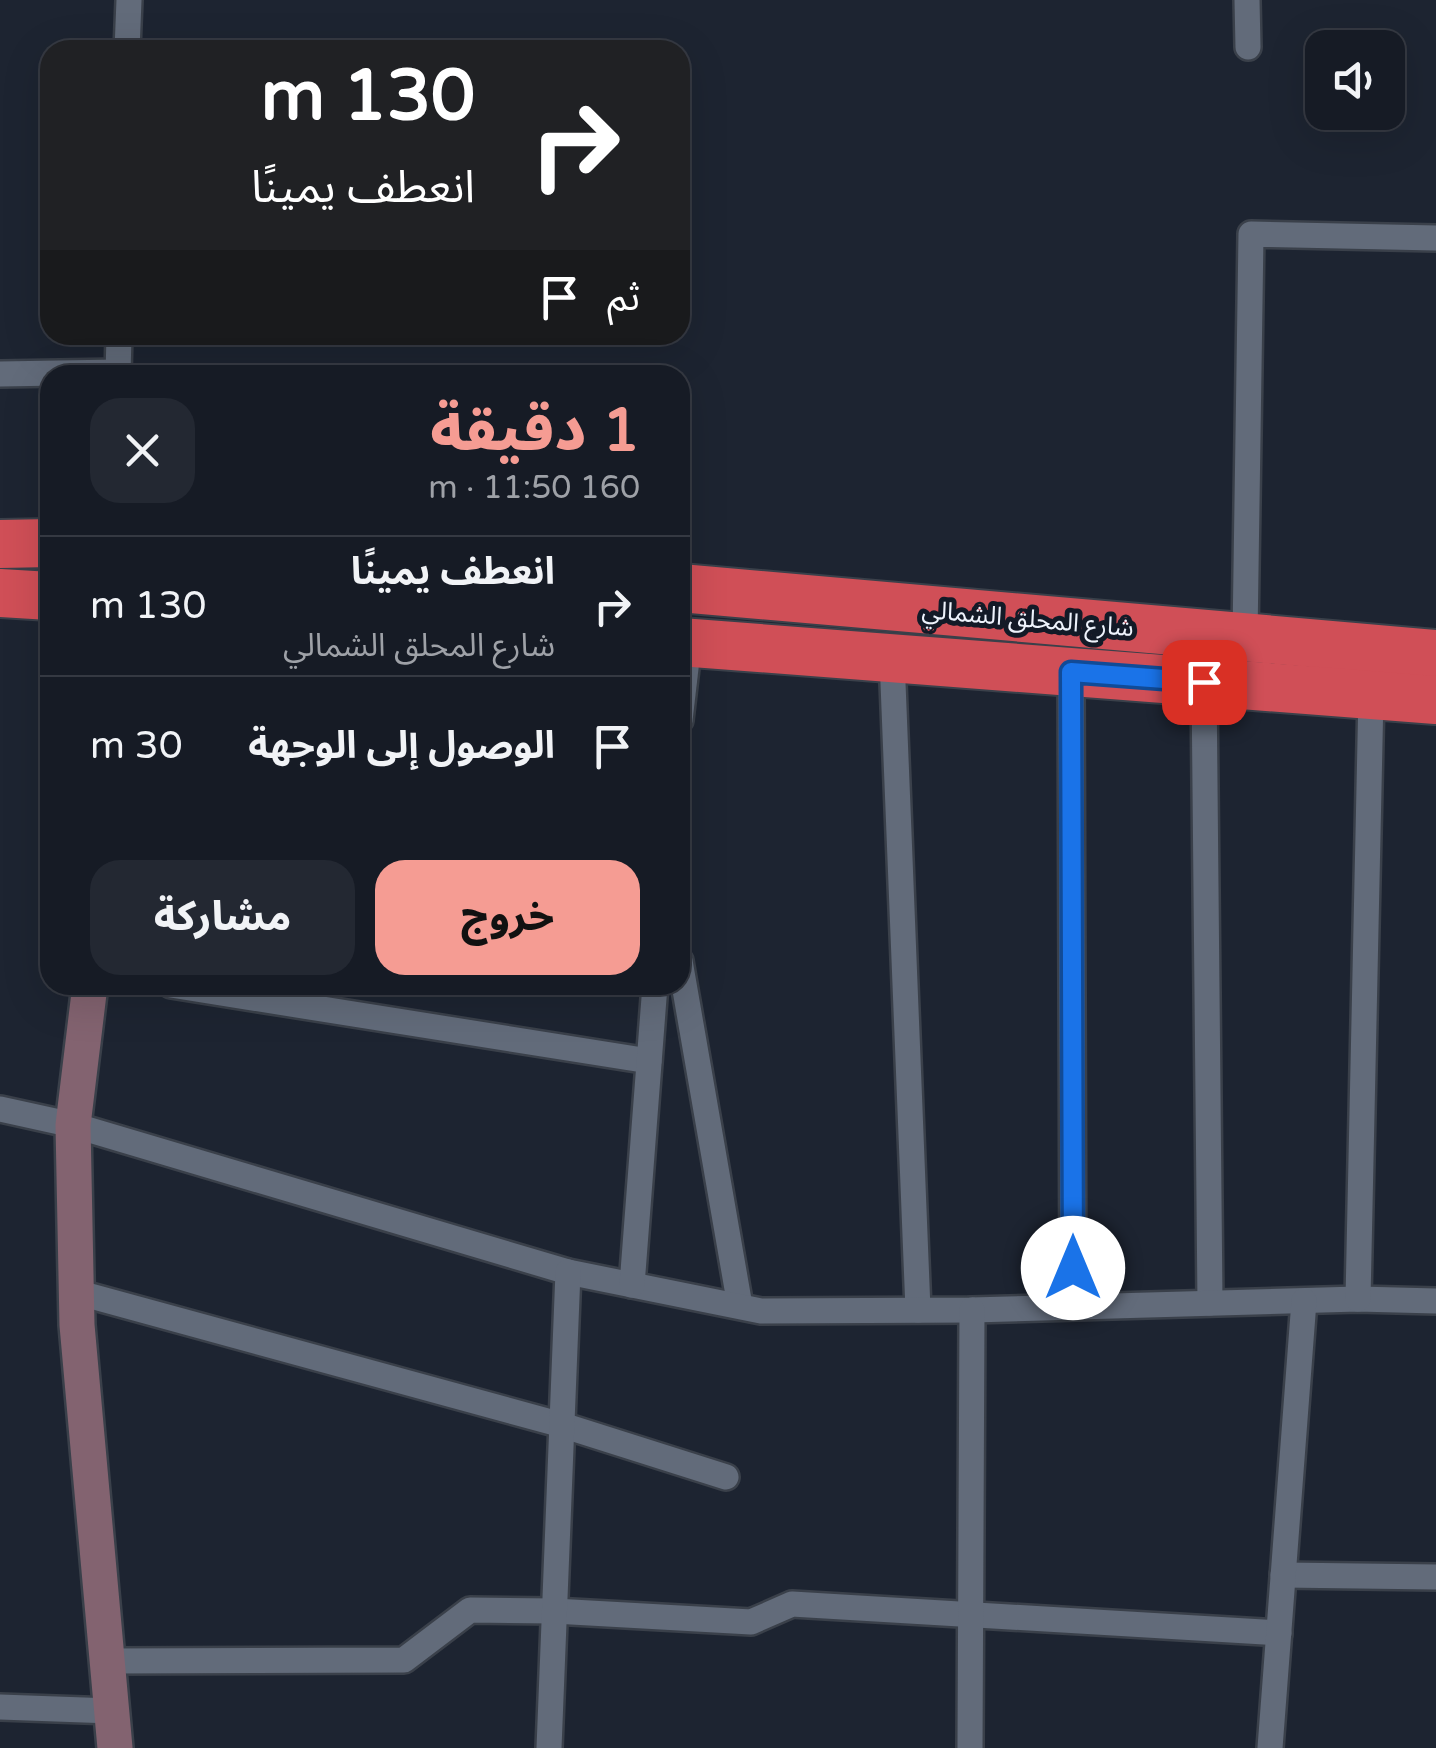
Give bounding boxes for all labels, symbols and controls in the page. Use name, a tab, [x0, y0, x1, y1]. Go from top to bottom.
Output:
map controls	[1305, 30, 1405, 130]
button: sound	[1305, 30, 1405, 130]
text: 130 m	[261, 55, 475, 139]
icon: right	[510, 80, 640, 210]
text: انعطف يمينًا	[251, 161, 475, 215]
icon: arrive	[532, 270, 587, 325]
text: ثم	[607, 275, 640, 321]
text: 1 دقيقة	[430, 395, 640, 467]
button: close	[90, 398, 195, 503]
text: 160 m · 11:50	[428, 469, 640, 507]
text: انعطف يمينًا	[351, 549, 555, 595]
icon: right	[585, 579, 640, 634]
text: 130 m	[90, 583, 206, 629]
street label: شارع المحلق الشمالي	[920, 595, 1135, 647]
text: شارع المحلق الشمالي	[283, 627, 555, 665]
pin	[1162, 640, 1247, 725]
icon: arrive	[1177, 655, 1232, 710]
icon: arrive	[585, 719, 640, 774]
text: 30 m	[90, 723, 183, 769]
text: الوصول إلى الوجهة	[248, 723, 555, 769]
button: مشاركة	[90, 860, 355, 975]
button: خروج	[375, 860, 640, 975]
position arrow	[1021, 1216, 1125, 1320]

